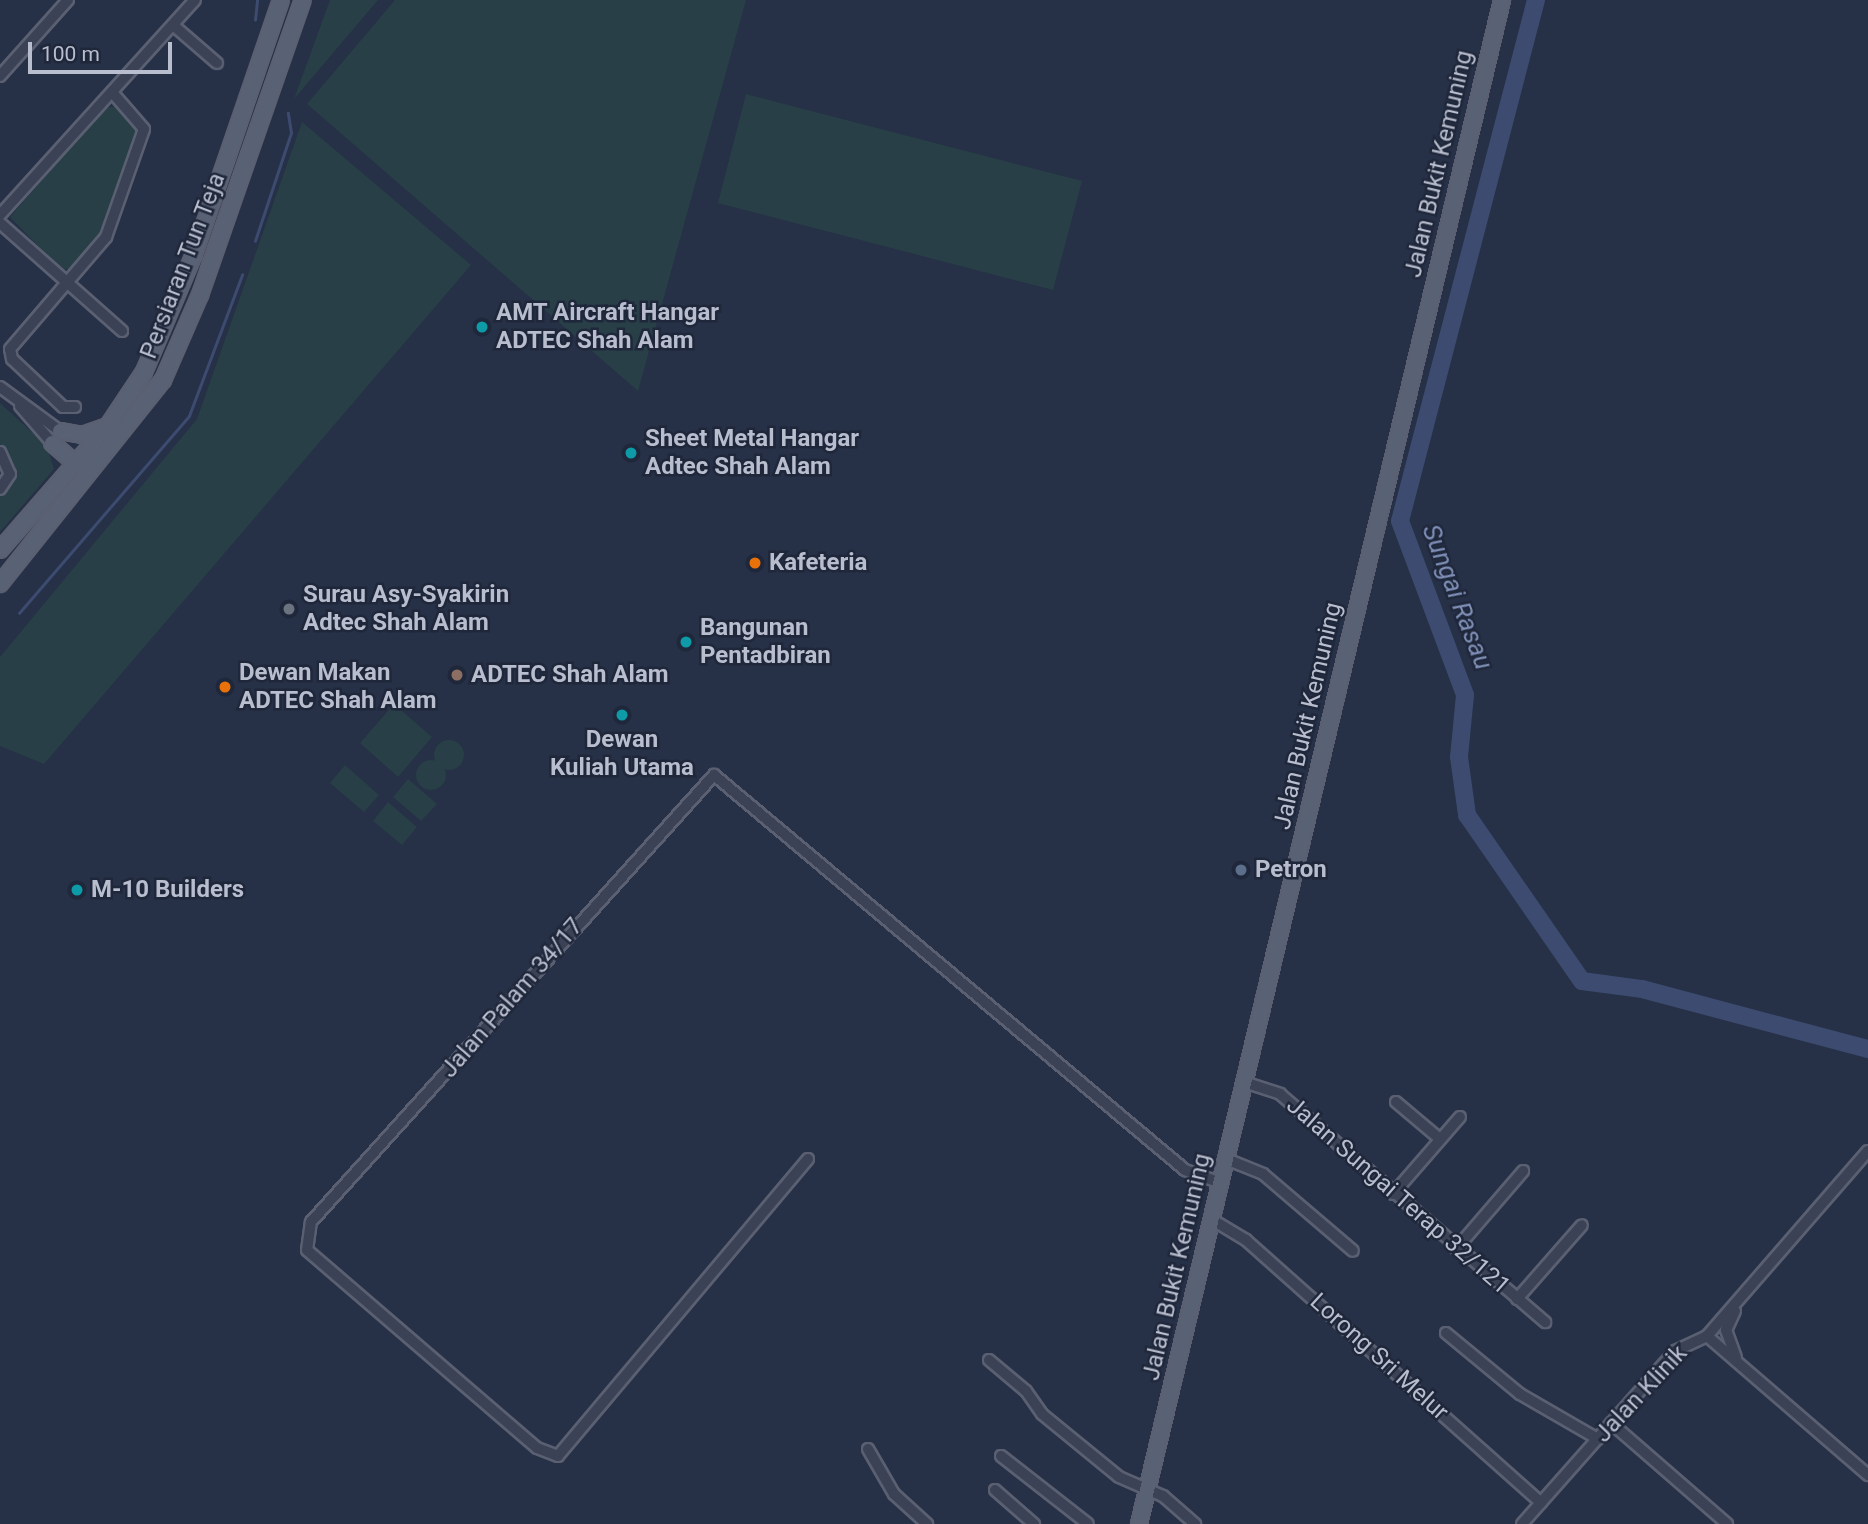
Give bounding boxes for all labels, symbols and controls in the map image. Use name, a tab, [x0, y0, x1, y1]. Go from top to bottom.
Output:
scale bar	[32, 28, 175, 72]
text: 100 m	[41, 42, 100, 66]
street label: Jalan Bukit Kemuning	[1399, 48, 1479, 280]
street label: Persiaran Tun Teja	[134, 169, 232, 363]
place label: AMT Aircraft Hangar ADTEC Shah Alam	[496, 299, 720, 355]
marker: AMT Aircraft Hangar ADTEC Shah Alam	[474, 319, 490, 335]
place label: Sheet Metal Hangar Adtec Shah Alam	[645, 425, 859, 481]
marker: Sheet Metal Hangar Adtec Shah Alam	[623, 445, 639, 461]
water label: Sungai Rasau	[1415, 520, 1499, 674]
place label: Kafeteria	[769, 549, 867, 577]
marker: Kafeteria	[747, 555, 763, 571]
place label: Surau Asy-Syakirin Adtec Shah Alam	[303, 581, 509, 637]
street label: Jalan Bukit Kemuning	[1268, 600, 1348, 832]
marker: Surau Asy-Syakirin Adtec Shah Alam	[281, 601, 297, 617]
place label: Bangunan Pentadbiran	[700, 614, 831, 670]
marker: Bangunan Pentadbiran	[678, 634, 694, 650]
place label: Dewan Makan ADTEC Shah Alam	[239, 659, 437, 715]
place label: ADTEC Shah Alam	[471, 661, 669, 689]
marker: ADTEC Shah Alam	[449, 667, 465, 683]
marker: Dewan Makan ADTEC Shah Alam	[217, 679, 233, 695]
marker: Dewan Kuliah Utama	[614, 707, 630, 723]
place label: Dewan Kuliah Utama	[550, 726, 694, 782]
place label: Petron	[1255, 856, 1327, 884]
marker: Petron	[1233, 862, 1249, 878]
place label: M-10 Builders	[91, 876, 244, 904]
marker: M-10 Builders	[69, 882, 85, 898]
street label: Jalan Palam 34/17	[435, 912, 589, 1084]
street label: Jalan Sungai Terap 32/121	[1280, 1091, 1516, 1301]
street label: Jalan Bukit Kemuning	[1137, 1151, 1217, 1383]
street label: Lorong Sri Melur	[1304, 1287, 1454, 1427]
street label: Jalan Klinik	[1589, 1339, 1693, 1449]

